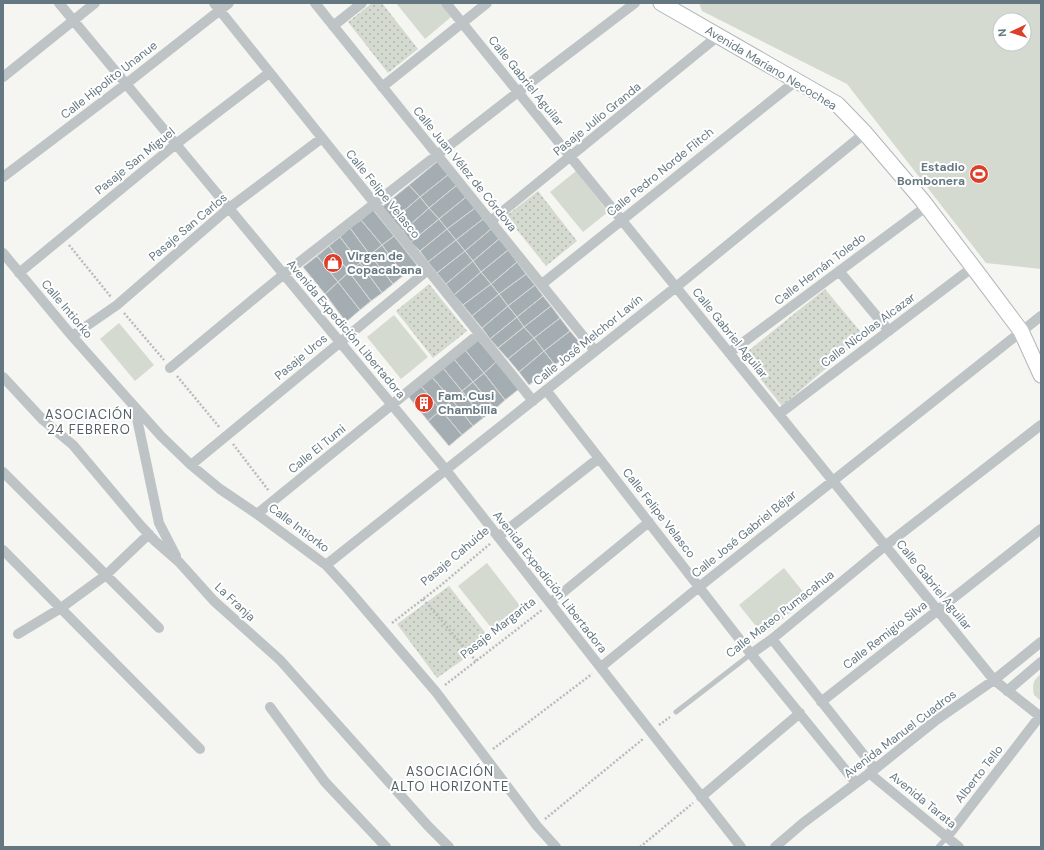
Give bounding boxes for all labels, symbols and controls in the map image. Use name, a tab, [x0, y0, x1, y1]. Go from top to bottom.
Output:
north arrow	[992, 12, 1032, 52]
street label: Avenida Mariano Necochea	[702, 22, 840, 114]
text: N	[995, 28, 1009, 37]
street label: Calle Gabriel Aguilar	[485, 33, 568, 130]
street label: Calle Hipolito Unanue	[57, 37, 161, 123]
street label: Pasaje Julio Granda	[550, 79, 644, 159]
street label: Calle Juan Vélez de Córdova	[410, 103, 520, 235]
street label: Pasaje San Miguel	[92, 124, 178, 198]
street label: Calle Pedro Norde Flitch	[603, 124, 717, 220]
street label: Calle Felipe Velasco	[342, 146, 424, 242]
place label: Estadio Bombonera	[897, 159, 965, 189]
sports icon: Estadio Bombonera	[968, 163, 990, 185]
street label: Pasaje San Carlos	[145, 189, 231, 265]
street label: Calle Hernán Toledo	[771, 229, 869, 309]
place label: Virgen de Copacabana	[347, 248, 422, 278]
shop icon: Virgen de Copacabana	[322, 252, 344, 274]
street label: Avenida Expedición Libertadora	[283, 256, 409, 402]
street label: Calle Intiorko	[38, 276, 96, 342]
street label: Calle Gabriel Aguilar	[689, 285, 772, 382]
street label: Calle Nicolas Alcazar	[817, 289, 919, 371]
street label: Calle José Melchor Lavín	[530, 291, 646, 389]
street label: Pasaje Uros	[271, 330, 331, 384]
place label: Fam. Cusi Chambilla	[438, 388, 497, 418]
building icon: Fam. Cusi Chambilla	[413, 392, 435, 414]
district label: ASOCIACIÓN 24 FEBRERO	[45, 406, 133, 438]
street label: Calle El Tumi	[285, 421, 349, 477]
street label: Calle Felipe Velasco	[619, 465, 699, 561]
street label: Calle José Gabriel Béjar	[688, 486, 800, 581]
street label: Calle Intiorko	[265, 500, 333, 556]
street label: Avenida Expedición Libertadora	[489, 508, 611, 656]
street label: Pasaje Cahuide	[417, 522, 493, 589]
street label: Calle Gabriel Aguilar	[893, 537, 976, 634]
street label: Calle Mateo Pumacahua	[723, 567, 837, 661]
street label: La Franja	[211, 579, 259, 625]
street label: Pasaje Margarita	[457, 594, 539, 662]
street label: Calle Remigio Silva	[840, 597, 930, 673]
street label: Avenida Manuel Cuadros	[840, 686, 960, 782]
street label: Alberto Tello	[951, 742, 1007, 806]
district label: ASOCIACIÓN ALTO HORIZONTE	[391, 763, 509, 795]
street label: Avenida Tarata	[886, 768, 960, 832]

